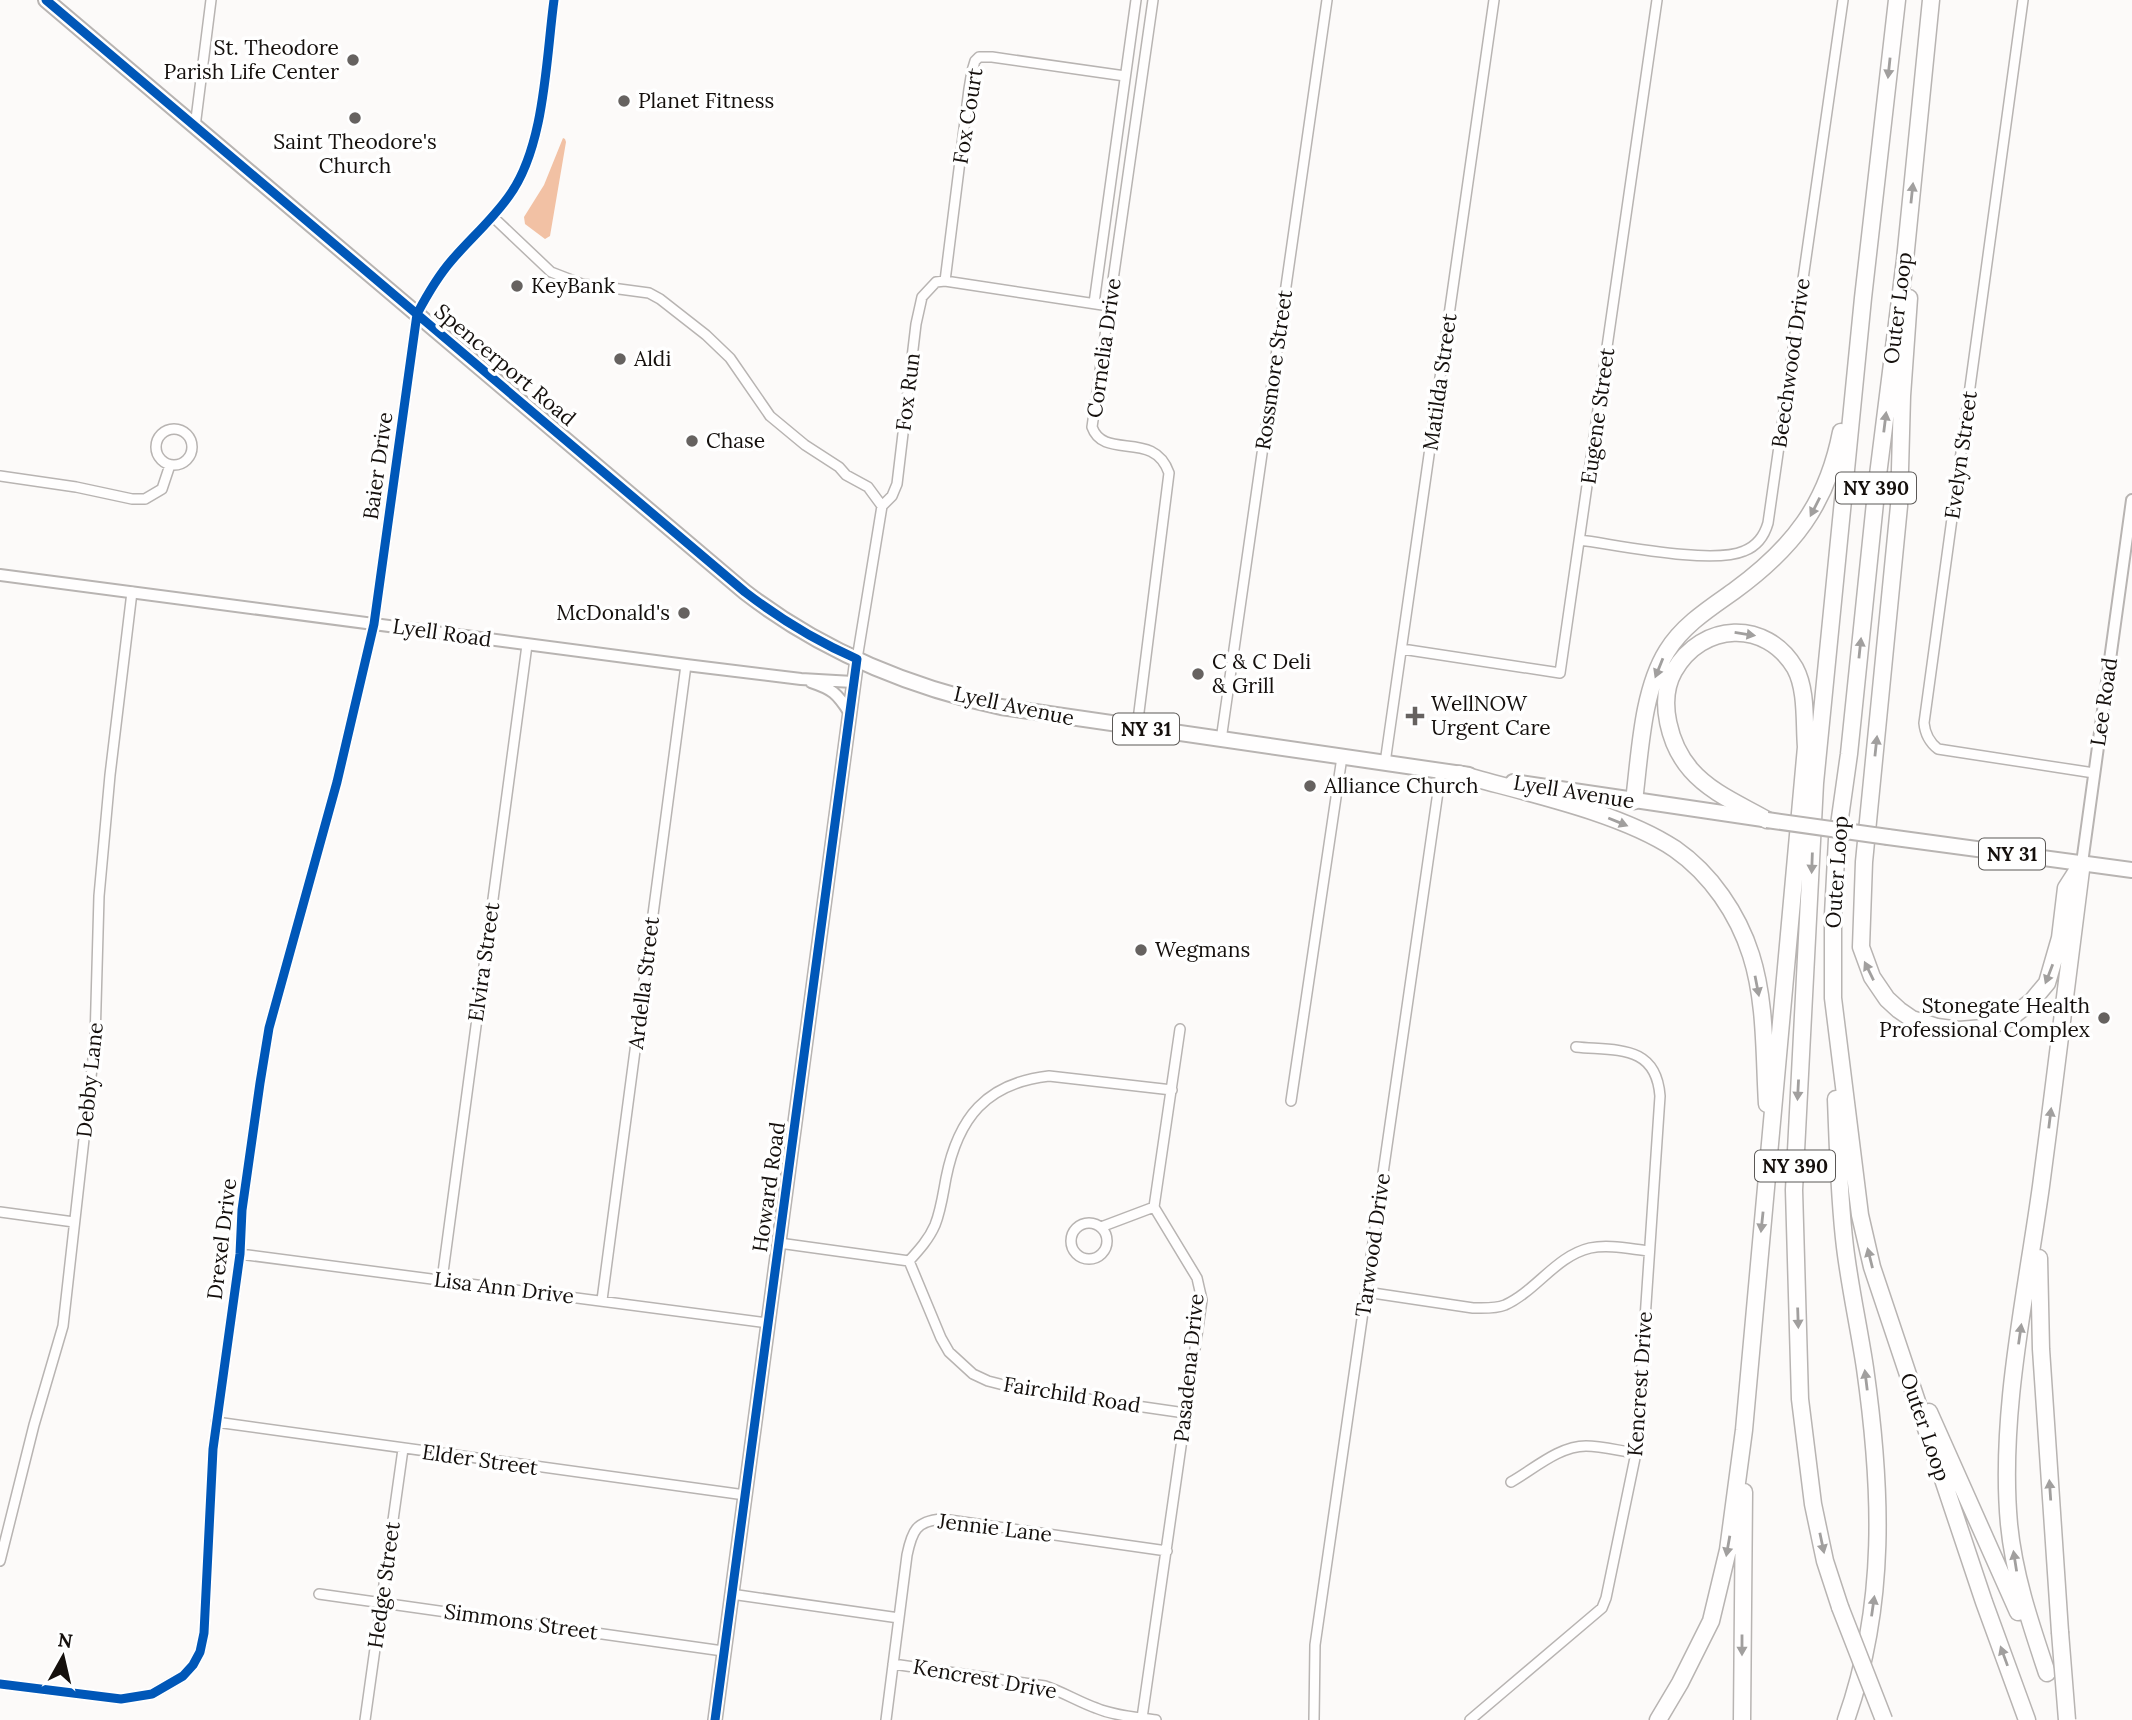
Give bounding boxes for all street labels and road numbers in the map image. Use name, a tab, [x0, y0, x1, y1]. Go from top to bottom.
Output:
street label: Fox Court	[947, 65, 989, 166]
street label: Outer Loop	[1877, 250, 1918, 365]
street label: Cornelia Drive	[1080, 276, 1127, 419]
street label: Beechwood Drive	[1765, 276, 1816, 449]
street label: Rossmore Street	[1249, 287, 1298, 452]
street label: Spencerport Road	[429, 298, 582, 432]
street label: Matilda Street	[1417, 311, 1463, 452]
street label: Eugene Street	[1575, 345, 1621, 486]
street label: Fox Run	[889, 351, 926, 433]
street label: Evelyn Street	[1938, 388, 1983, 521]
street label: Baier Drive	[357, 410, 398, 521]
road number: NY 390	[1836, 472, 1916, 503]
street label: Lyell Road	[391, 612, 493, 653]
street label: Lee Road	[2084, 656, 2123, 748]
street label: Lyell Avenue	[952, 680, 1077, 731]
road number: NY 31	[1113, 714, 1179, 744]
street label: Lyell Avenue	[1512, 769, 1637, 814]
street label: Outer Loop	[1819, 815, 1854, 929]
road number: NY 31	[1979, 838, 2045, 870]
street label: Elvira Street	[462, 900, 505, 1023]
street label: Ardella Street	[622, 914, 665, 1052]
street label: Debby Lane	[70, 1021, 109, 1139]
street label: Howard Road	[746, 1120, 791, 1254]
road number: NY 390	[1755, 1150, 1835, 1182]
street label: Tarwood Drive	[1349, 1171, 1396, 1318]
street label: Drexel Drive	[201, 1177, 242, 1301]
street label: Lisa Ann Drive	[433, 1266, 576, 1309]
street label: Pasadena Drive	[1167, 1292, 1210, 1444]
street label: Kencrest Drive	[1621, 1310, 1658, 1458]
street label: Outer Loop	[1894, 1369, 1957, 1484]
street label: Fairchild Road	[1002, 1370, 1143, 1419]
street label: Elder Street	[420, 1438, 541, 1481]
street label: Jennie Lane	[935, 1507, 1054, 1548]
street label: Hedge Street	[361, 1519, 406, 1650]
street label: Simmons Street	[442, 1597, 601, 1646]
street label: Kencrest Drive	[911, 1653, 1059, 1704]

